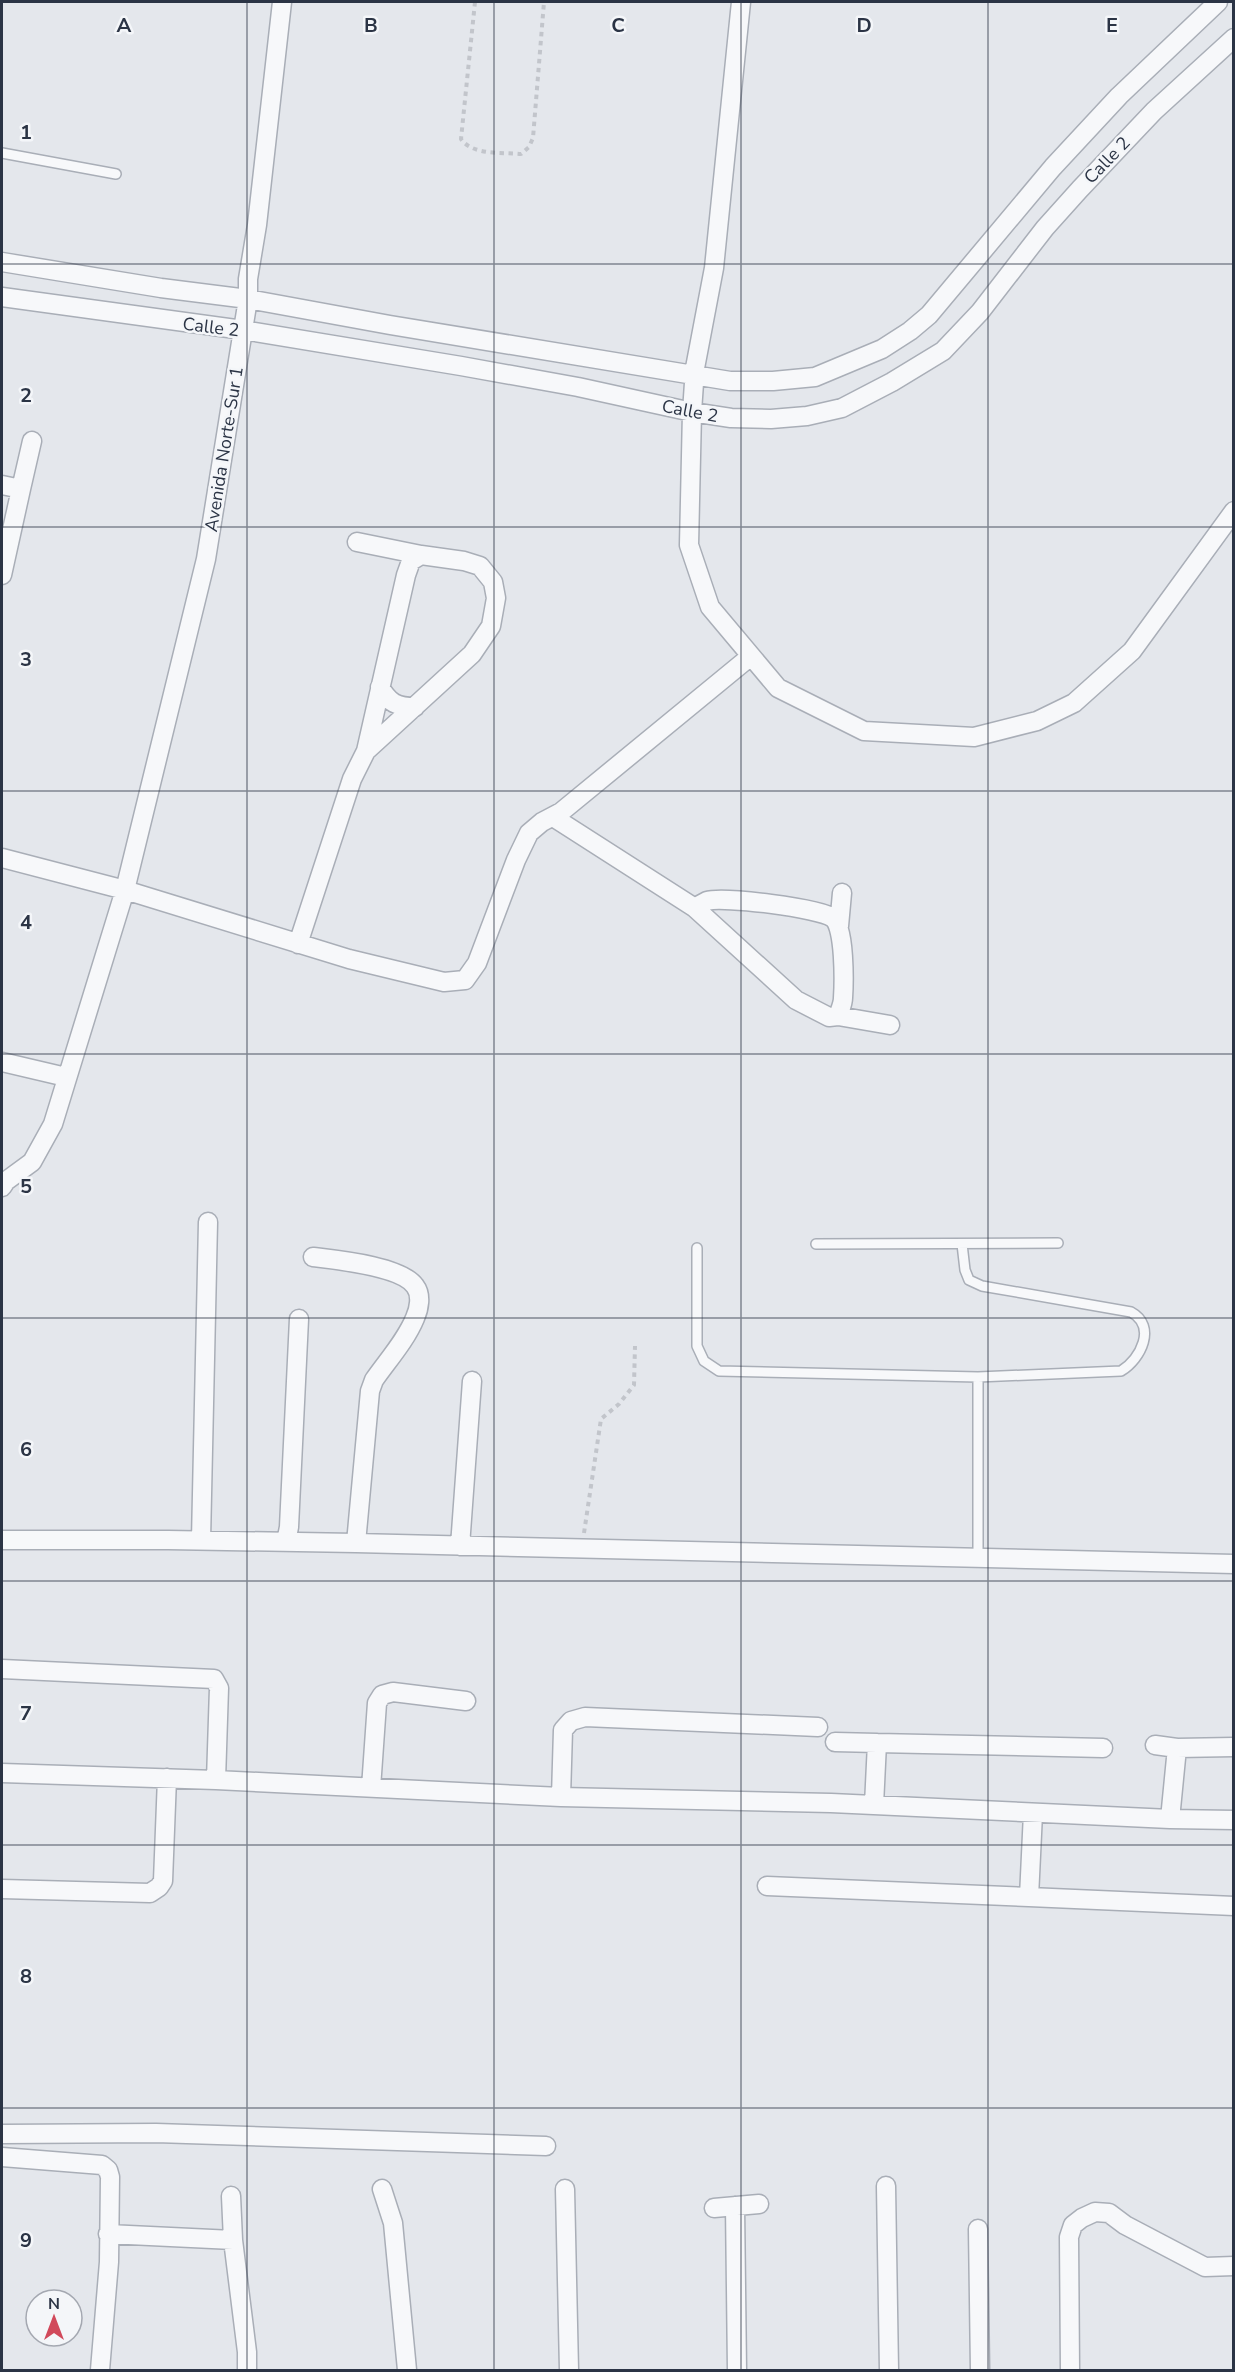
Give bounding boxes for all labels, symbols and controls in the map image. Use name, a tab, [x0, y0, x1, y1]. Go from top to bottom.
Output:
text: A	[117, 12, 132, 39]
text: B	[364, 12, 378, 39]
text: C	[611, 12, 625, 39]
text: D	[856, 12, 872, 39]
text: E	[1106, 12, 1118, 39]
text: 1	[20, 119, 32, 146]
street label: Calle 2	[1079, 131, 1135, 189]
street label: Calle 2	[181, 312, 241, 342]
street label: Avenida Norte-Sur 1	[199, 365, 249, 533]
text: 2	[20, 382, 32, 409]
street label: Calle 2	[660, 394, 720, 428]
text: 3	[20, 646, 32, 673]
text: 4	[20, 909, 32, 936]
text: 5	[20, 1173, 32, 1200]
text: 6	[20, 1436, 32, 1463]
text: 7	[20, 1700, 32, 1727]
text: 8	[20, 1963, 32, 1990]
text: 9	[20, 2227, 32, 2254]
north arrow	[24, 2288, 84, 2348]
text: N	[48, 2293, 60, 2315]

